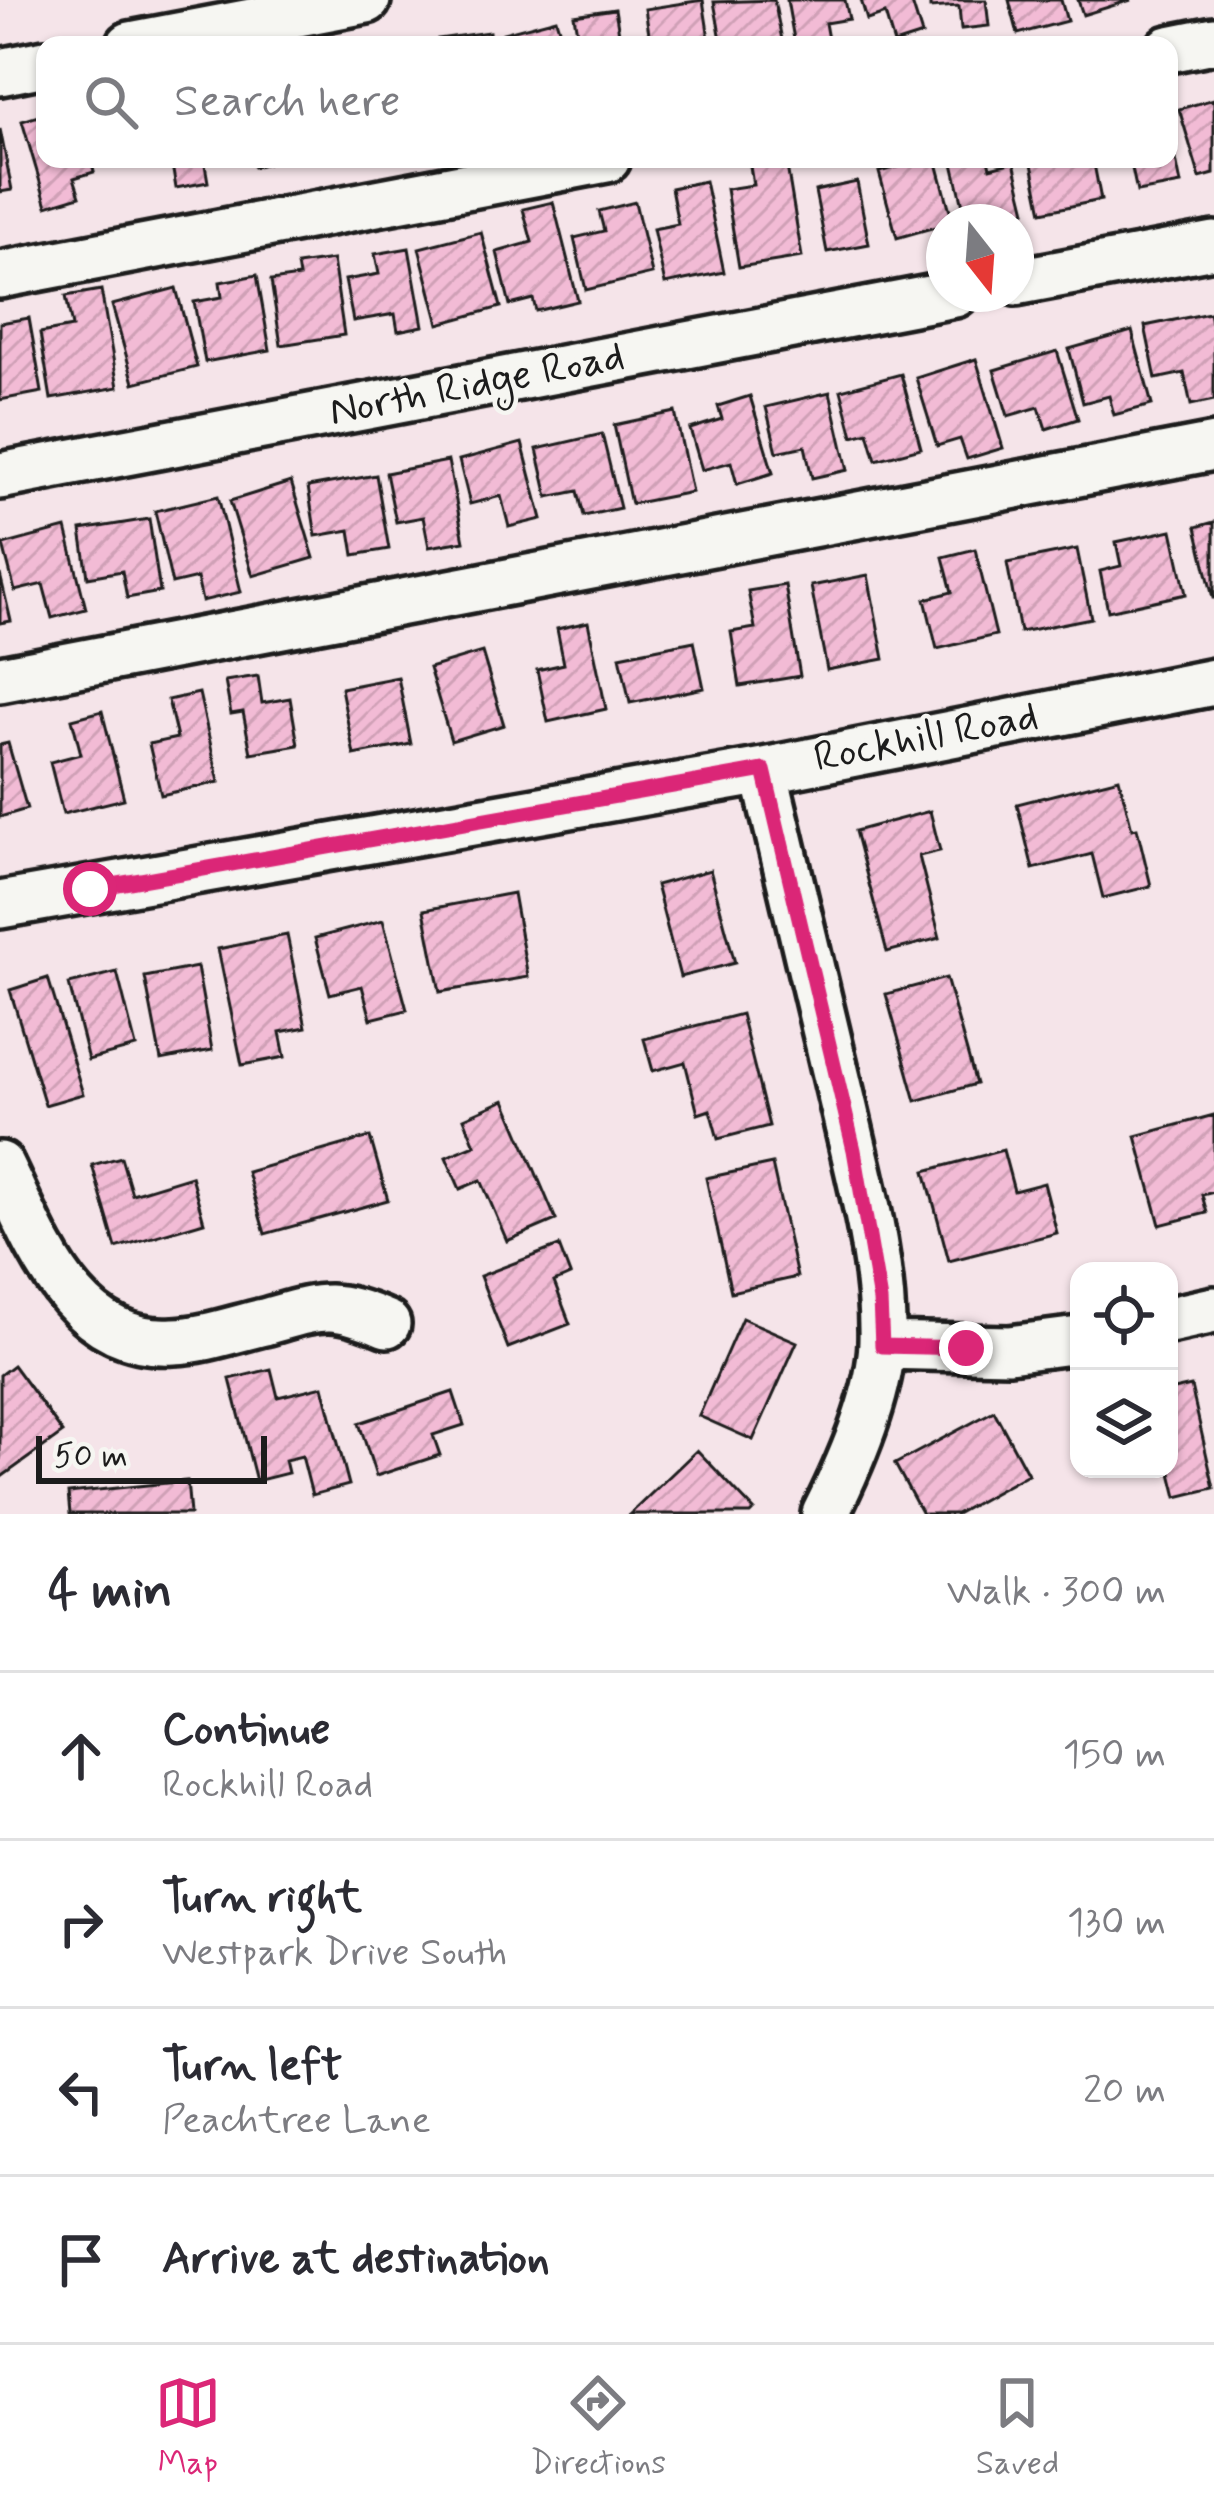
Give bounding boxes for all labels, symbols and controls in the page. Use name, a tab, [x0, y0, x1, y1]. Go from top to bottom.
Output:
search box	[36, 36, 1178, 168]
icon: search	[78, 69, 144, 135]
text: Search here	[174, 73, 401, 132]
north arrow	[926, 204, 1034, 312]
street label: North Ridge Road	[325, 329, 630, 443]
street label: Rockhill Road	[809, 689, 1043, 787]
route start	[63, 862, 117, 916]
map controls	[1070, 1262, 1178, 1478]
button: locate	[1070, 1262, 1178, 1370]
route end	[939, 1321, 993, 1375]
button: layers	[1070, 1370, 1178, 1478]
scale bar	[36, 1430, 267, 1483]
text: 50 m	[54, 1435, 128, 1479]
text: 4 min	[48, 1559, 172, 1625]
text: Walk · 300 m	[947, 1567, 1166, 1618]
text: Continue	[162, 1701, 330, 1760]
icon: ahead	[48, 1723, 114, 1789]
text: 150 m	[1063, 1730, 1166, 1781]
text: Rockhill Road	[162, 1760, 373, 1811]
text: Turn right	[162, 1869, 362, 1928]
icon: right	[48, 1891, 114, 1957]
text: 130 m	[1067, 1898, 1166, 1949]
text: Westpark Drive South	[162, 1928, 507, 1979]
text: Turn left	[162, 2037, 342, 2096]
icon: left	[48, 2059, 114, 2125]
text: 20 m	[1083, 2066, 1166, 2117]
text: Peachtree Lane	[162, 2096, 431, 2147]
icon: arrive	[48, 2227, 114, 2293]
text: Arrive at destination	[162, 2230, 550, 2289]
tab: Map	[155, 2370, 221, 2486]
tab: Directions	[530, 2370, 666, 2486]
tab: Saved	[976, 2370, 1059, 2486]

